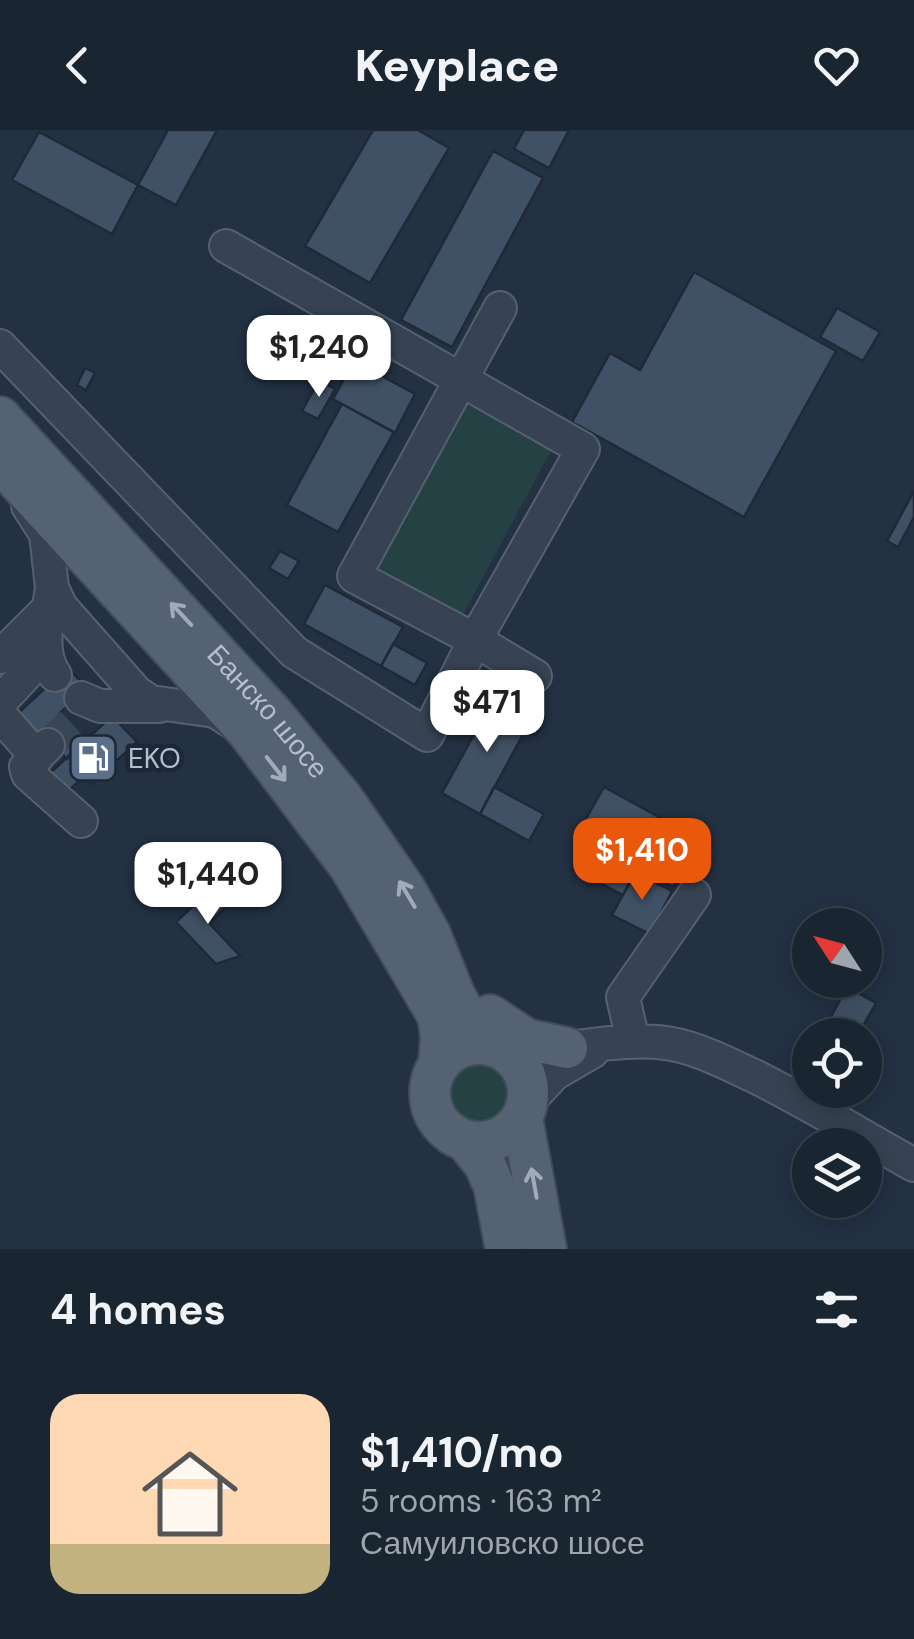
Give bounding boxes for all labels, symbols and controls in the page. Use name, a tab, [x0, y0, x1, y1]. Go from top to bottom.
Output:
text: Keyplace	[355, 36, 559, 95]
icon: back	[50, 38, 105, 93]
icon: heart	[809, 38, 864, 93]
pin: $1,240	[238, 315, 400, 400]
text: $1,240	[269, 326, 369, 368]
one-way arrow	[170, 602, 193, 627]
street label: Банско шосе	[199, 636, 337, 786]
pin: $471	[428, 670, 546, 755]
text: $471	[452, 681, 522, 723]
fuel station icon: EKO	[67, 732, 119, 784]
place label: EKO	[128, 740, 181, 777]
one-way arrow	[265, 755, 287, 781]
pin: $1,410	[561, 818, 723, 903]
text: $1,410	[595, 829, 689, 871]
pin: $1,440	[127, 842, 289, 927]
text: $1,440	[157, 853, 259, 895]
one-way arrow	[397, 880, 417, 909]
north arrow	[792, 908, 882, 998]
map controls	[792, 908, 882, 1218]
button: locate	[792, 1018, 882, 1108]
button: layers	[792, 1128, 882, 1218]
one-way arrow	[524, 1168, 543, 1200]
text: 4 homes	[50, 1282, 226, 1337]
icon: filters	[809, 1282, 864, 1337]
text: $1,410/mo	[360, 1425, 564, 1480]
icon: home	[130, 1434, 250, 1554]
text: 5 rooms · 163 m²	[360, 1480, 602, 1522]
text: Самуиловско шосе	[360, 1522, 645, 1564]

